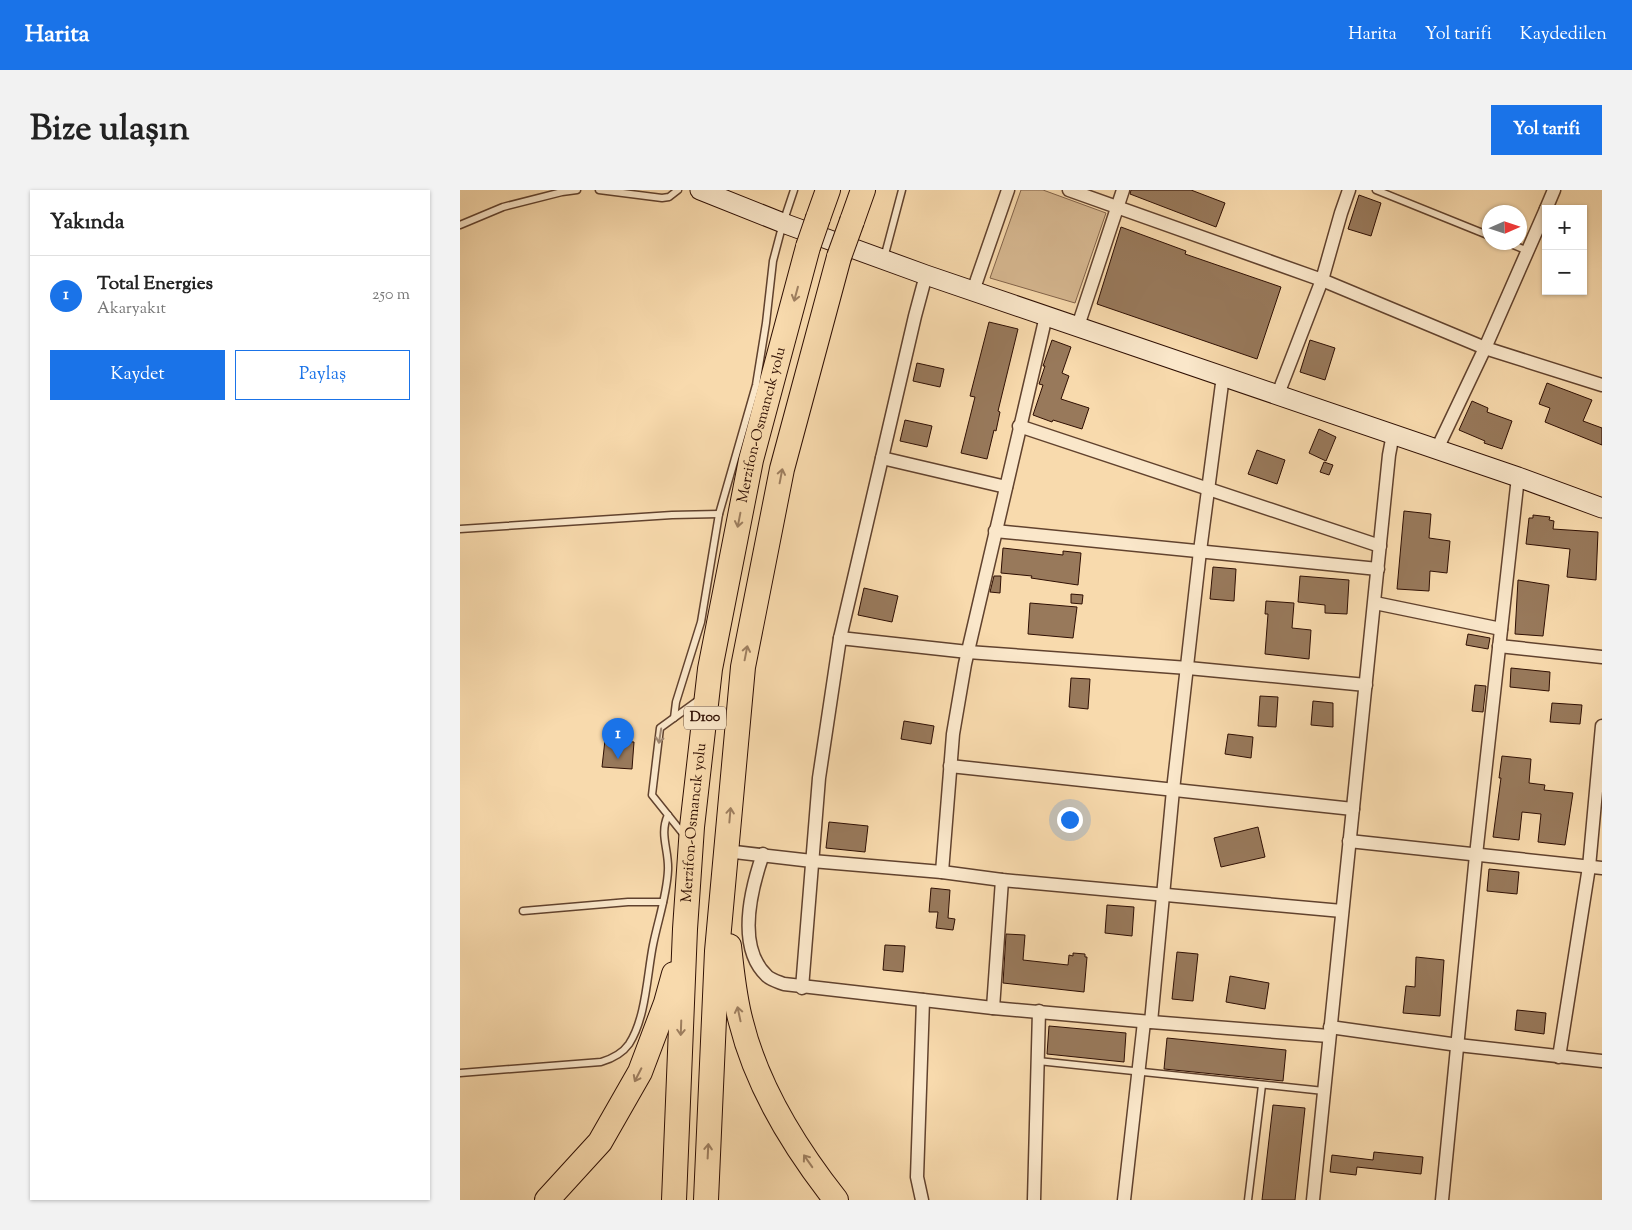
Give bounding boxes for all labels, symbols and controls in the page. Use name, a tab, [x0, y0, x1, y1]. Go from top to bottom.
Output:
text: Harita	[25, 18, 90, 52]
text: Harita	[1348, 22, 1397, 48]
text: Yol tarifi	[1425, 22, 1492, 48]
text: Kaydedilen	[1520, 22, 1607, 48]
text: Bize ulaşın	[30, 105, 189, 156]
button: Yol tarifi	[1491, 105, 1602, 155]
north arrow	[1482, 205, 1527, 250]
map controls	[1542, 205, 1587, 295]
button: +	[1542, 205, 1587, 250]
text: Yakında	[50, 208, 124, 238]
button: −	[1542, 250, 1587, 295]
text: Total Energies	[97, 271, 213, 298]
text: 1	[63, 284, 69, 307]
text: 250 m	[372, 284, 410, 307]
one-way arrow	[790, 286, 800, 302]
text: Akaryakıt	[97, 298, 166, 321]
street label: Merzifon-Osmancık yolu	[732, 344, 791, 505]
button: Kaydet	[50, 350, 225, 400]
button: Paylaş	[235, 350, 410, 400]
one-way arrow	[776, 469, 786, 485]
one-way arrow	[734, 511, 744, 527]
one-way arrow	[742, 645, 751, 661]
road number: D100	[684, 706, 726, 730]
pin: 1	[602, 718, 634, 759]
one-way arrow	[654, 728, 664, 744]
street label: Merzifon-Osmancık yolu	[676, 741, 712, 903]
one-way arrow	[725, 807, 734, 823]
your location	[1057, 807, 1083, 833]
one-way arrow	[734, 1007, 743, 1023]
one-way arrow	[676, 1020, 686, 1036]
one-way arrow	[633, 1067, 643, 1082]
one-way arrow	[704, 1144, 713, 1160]
one-way arrow	[802, 1155, 813, 1168]

